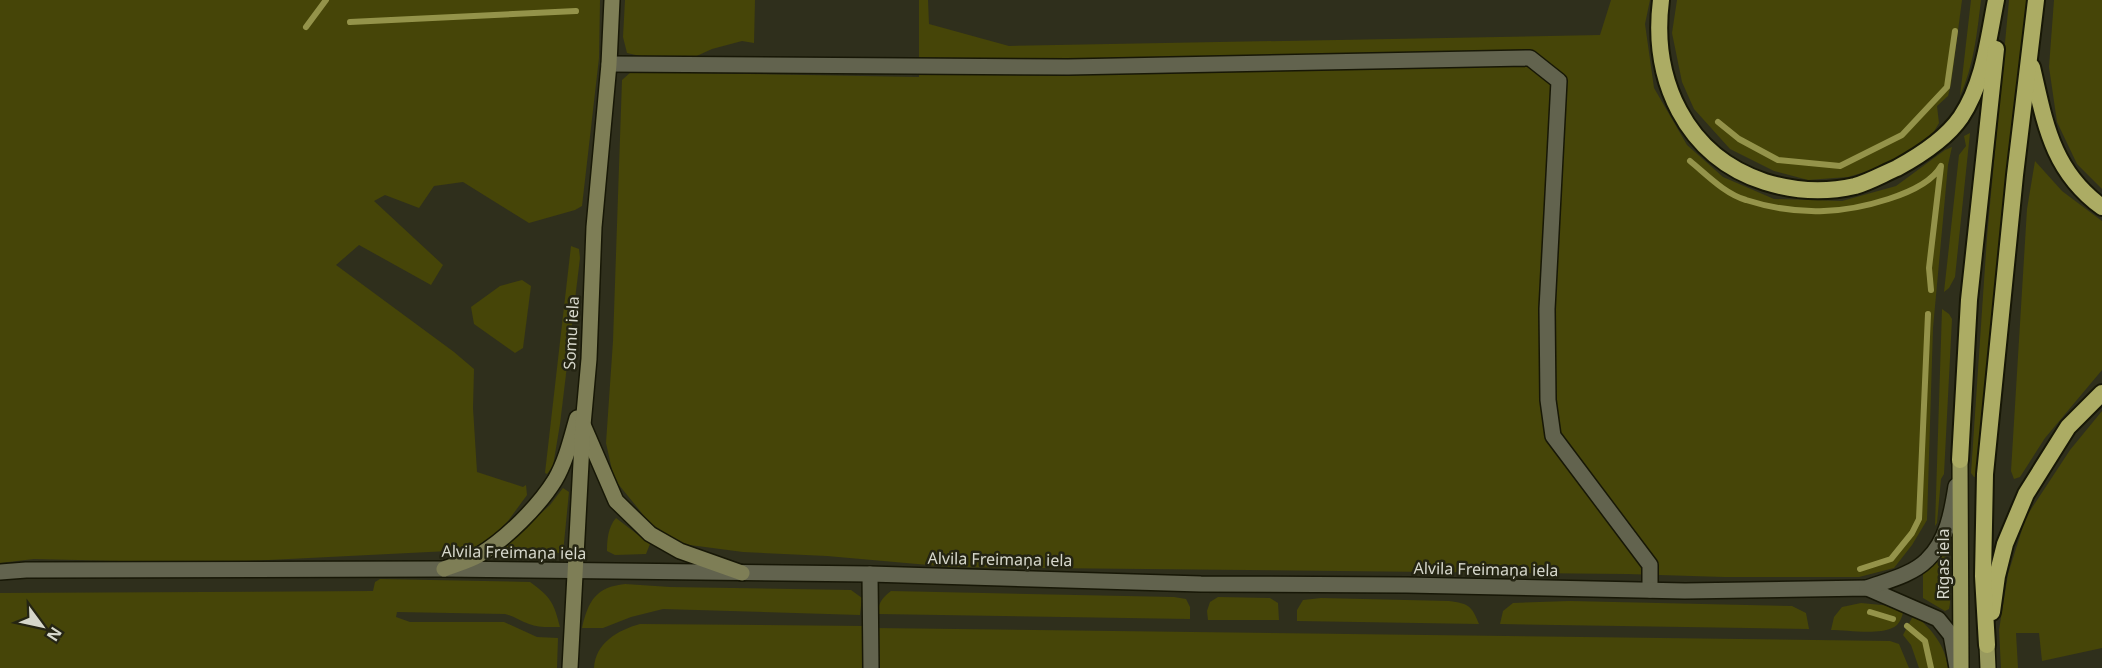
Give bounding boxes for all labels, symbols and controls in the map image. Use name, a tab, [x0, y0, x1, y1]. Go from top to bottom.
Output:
street label: Somu iela	[558, 296, 584, 370]
street label: Rīgas iela	[1932, 529, 1954, 599]
street label: Alvila Freimaņa iela	[441, 540, 587, 564]
street label: Alvila Freimaņa iela	[927, 547, 1073, 571]
street label: Alvila Freimaņa iela	[1413, 557, 1559, 581]
north arrow	[12, 596, 72, 656]
text: N	[42, 623, 67, 646]

